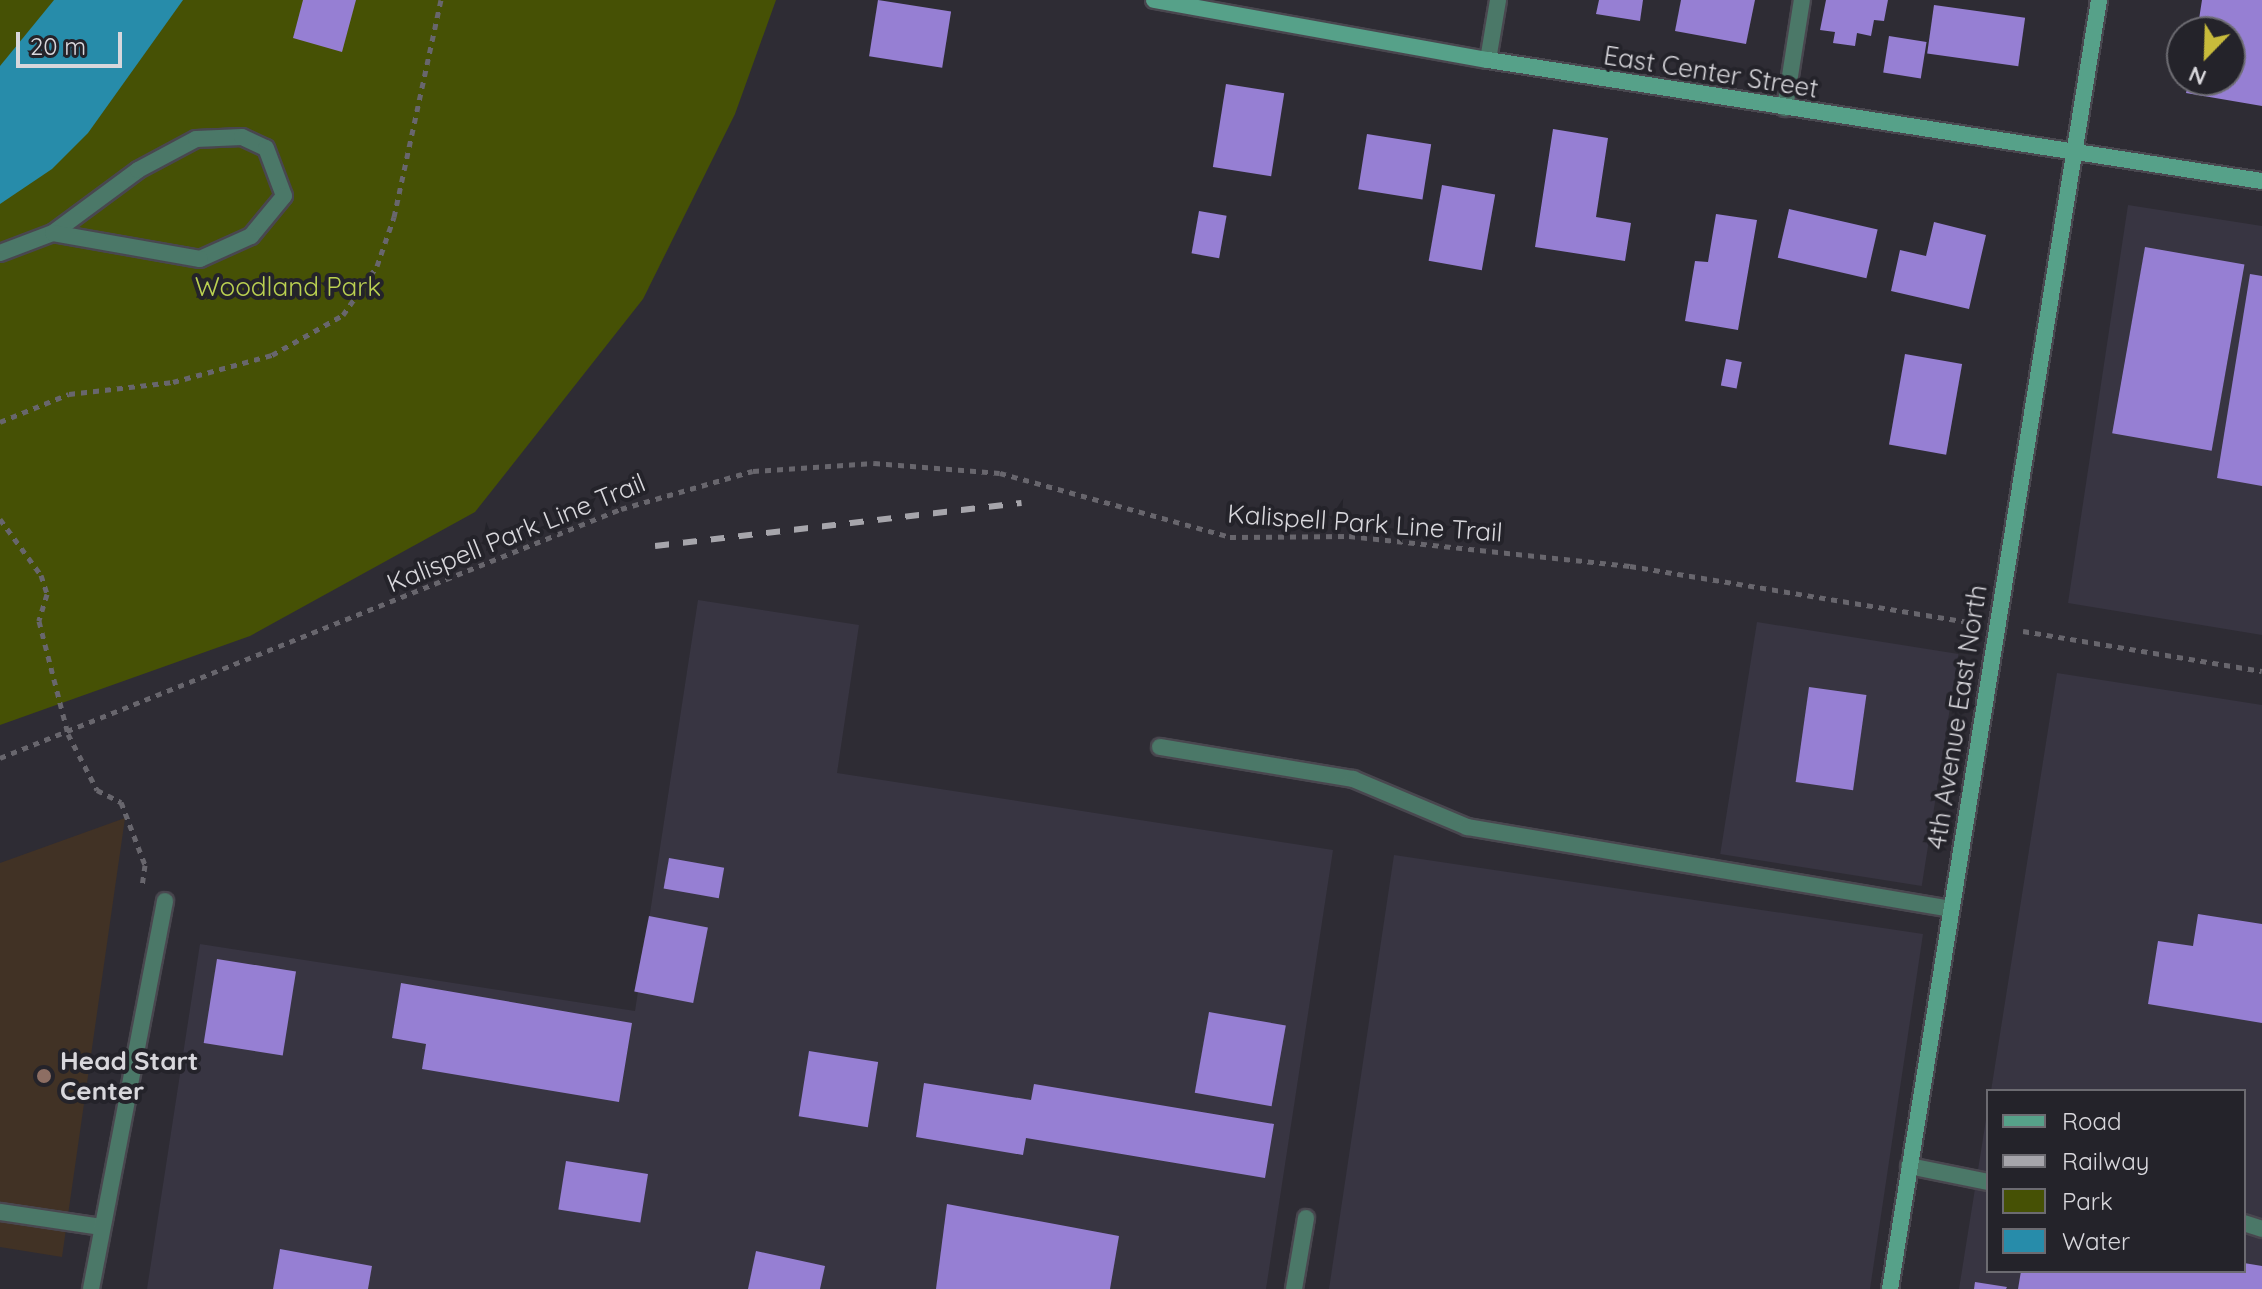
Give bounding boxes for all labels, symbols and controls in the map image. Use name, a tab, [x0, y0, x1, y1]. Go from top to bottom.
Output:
scale bar	[20, 16, 126, 66]
north arrow	[2166, 16, 2246, 96]
text: 20 m	[30, 31, 86, 61]
street label: East Center Street	[1601, 40, 1821, 104]
text: N	[2184, 60, 2210, 92]
park label: Woodland Park	[195, 271, 381, 303]
street label: Kalispell Park Line Trail	[382, 467, 650, 599]
street label: Kalispell Park Line Trail	[1226, 498, 1504, 548]
street label: 4th Avenue East North	[1921, 583, 1993, 851]
place label: Head Start Center	[60, 1045, 198, 1106]
marker: Head Start Center	[35, 1067, 53, 1085]
legend	[1986, 1089, 2246, 1273]
text: Road	[2062, 1106, 2122, 1136]
text: Railway	[2062, 1146, 2149, 1176]
text: Park	[2062, 1186, 2113, 1216]
text: Water	[2062, 1226, 2130, 1256]

